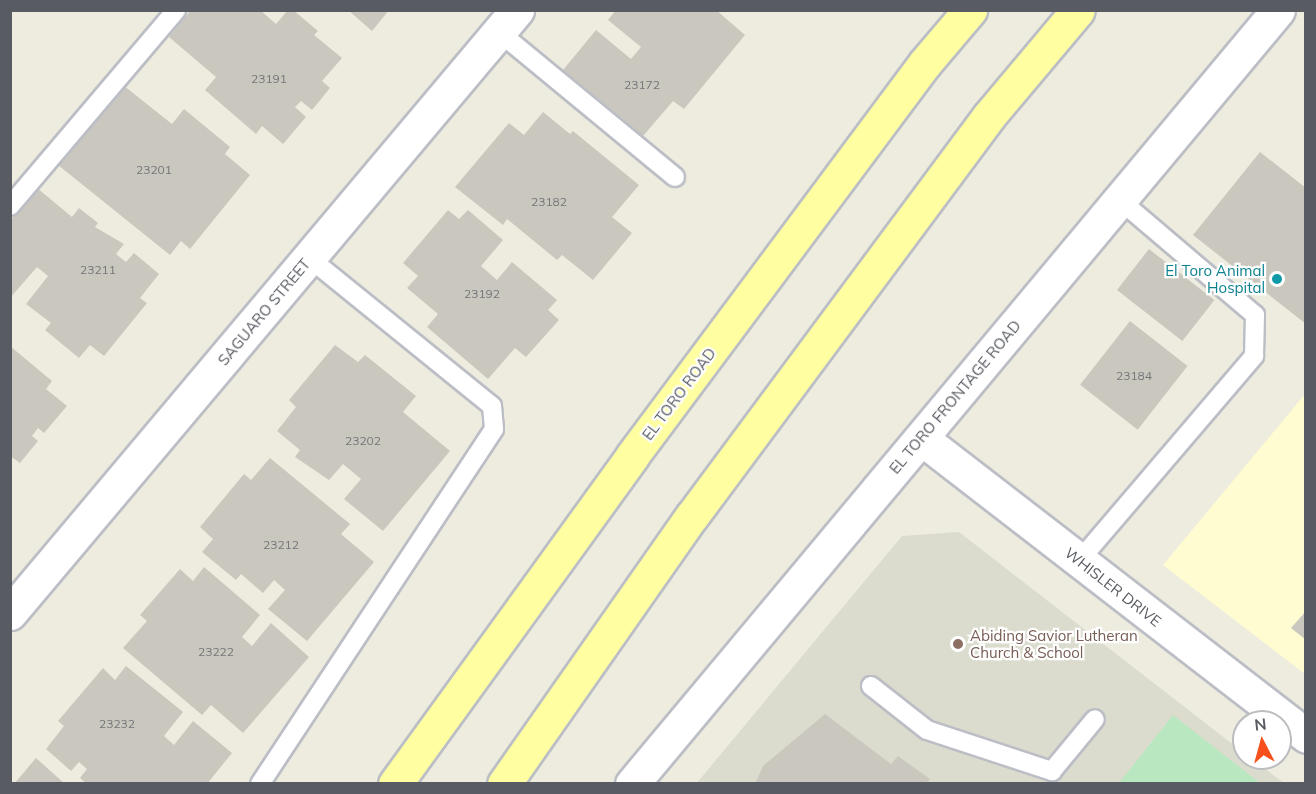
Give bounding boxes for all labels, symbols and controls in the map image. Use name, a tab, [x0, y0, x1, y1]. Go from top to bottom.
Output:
house number: 23191	[251, 72, 287, 86]
house number: 23172	[624, 78, 660, 92]
house number: 23201	[136, 163, 172, 177]
house number: 23182	[531, 195, 567, 209]
street label: SAGUARO STREET	[214, 255, 314, 369]
place label: El Toro Animal Hospital	[1165, 261, 1265, 296]
house number: 23211	[80, 263, 116, 277]
marker: El Toro Animal Hospital	[1270, 272, 1284, 286]
house number: 23192	[464, 287, 500, 301]
street label: EL TORO FRONTAGE ROAD	[886, 317, 1024, 477]
street label: EL TORO ROAD	[639, 344, 719, 444]
house number: 23184	[1116, 369, 1152, 383]
house number: 23202	[345, 434, 381, 448]
house number: 23212	[263, 538, 299, 552]
street label: WHISLER DRIVE	[1061, 544, 1165, 630]
place label: Abiding Savior Lutheran Church & School	[970, 626, 1138, 661]
marker: Abiding Savior Lutheran Church & School	[951, 637, 965, 651]
house number: 23222	[198, 645, 234, 659]
north arrow	[1232, 710, 1292, 770]
text: N	[1253, 714, 1267, 735]
house number: 23232	[99, 717, 135, 731]

